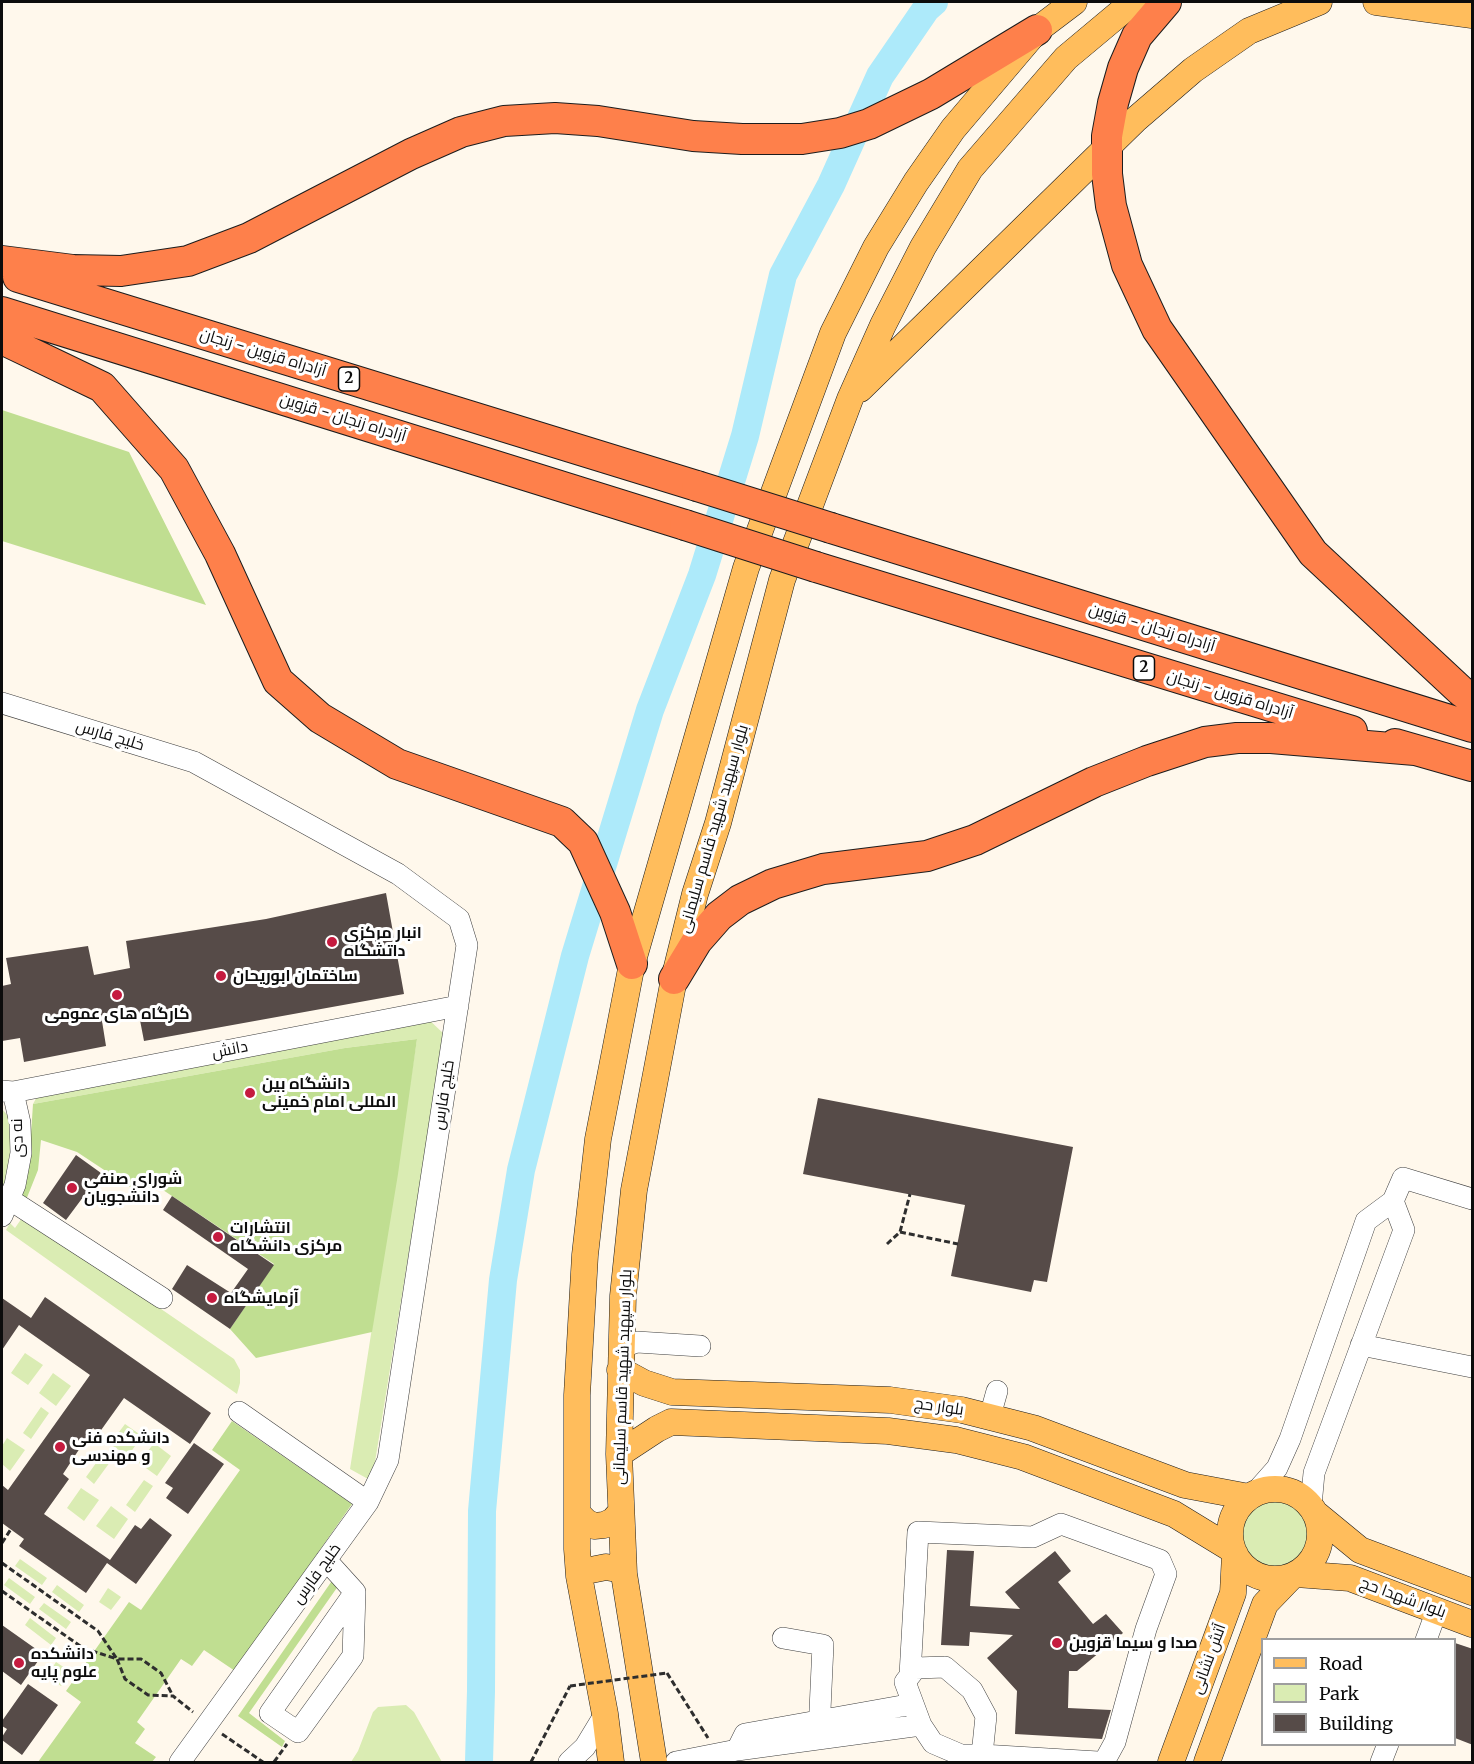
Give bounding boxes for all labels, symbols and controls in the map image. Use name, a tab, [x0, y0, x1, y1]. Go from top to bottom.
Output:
street label: آزادراه قزوین - زنجان	[197, 325, 329, 381]
road number: 2	[338, 367, 360, 391]
street label: آزادراه زنجان - قزوین	[277, 390, 409, 446]
street label: آزادراه زنجان - قزوین	[1086, 600, 1218, 656]
road number: 2	[1134, 656, 1154, 680]
street label: آزادراه قزوین - زنجان	[1164, 667, 1296, 723]
street label: خلیج فارس	[74, 717, 146, 755]
street label: بلوار سپهبد شهید قاسم سلیمانی	[675, 723, 753, 935]
place label: انبار مرکزی داتشگاه	[344, 923, 422, 961]
marker: انبار مرکزی داتشگاه	[325, 935, 339, 949]
place label: ساختمان ابوریحان	[233, 966, 358, 986]
marker: ساختمان ابوریحان	[214, 969, 228, 983]
marker: کارگاه های عمومی	[110, 988, 124, 1002]
place label: کارگاه های عمومی	[44, 1004, 190, 1024]
street label: دانش	[210, 1037, 250, 1063]
street label: خلیج فارس	[429, 1059, 459, 1131]
place label: دانشگاه بین المللی امام خمینی	[262, 1074, 396, 1112]
marker: دانشگاه بین المللی امام خمینی	[243, 1086, 257, 1100]
street label: نه دی	[8, 1118, 28, 1158]
place label: شورای صنفی دانشجویان	[84, 1169, 182, 1207]
marker: شورای صنفی دانشجویان	[65, 1181, 79, 1195]
place label: انتشارات مرکزی دانشگاه	[230, 1218, 342, 1256]
marker: انتشارات مرکزی دانشگاه	[211, 1230, 225, 1244]
street label: بلوار سپهبد شهید قاسم سلیمانی	[610, 1269, 636, 1485]
place label: آزمایشگاه	[224, 1288, 299, 1308]
marker: آزمایشگاه	[205, 1291, 219, 1305]
street label: بلوار حج	[913, 1394, 965, 1420]
place label: دانشکده فنی و مهندسی	[72, 1428, 169, 1466]
marker: دانشکده فنی و مهندسی	[53, 1440, 67, 1454]
street label: خلیج فارس	[289, 1540, 345, 1608]
street label: بلوار شهدا حج	[1357, 1574, 1449, 1622]
street label: آتش نشانی	[1187, 1621, 1231, 1697]
place label: صدا و سیما قزوین	[1069, 1633, 1198, 1653]
marker: صدا و سیما قزوین	[1050, 1636, 1064, 1650]
legend	[1261, 1638, 1456, 1746]
place label: دانشکده علوم پایه	[31, 1644, 97, 1682]
text: Road	[1319, 1652, 1363, 1675]
marker: دانشکده علوم پایه	[12, 1656, 26, 1670]
text: Park	[1319, 1682, 1359, 1705]
text: Building	[1319, 1712, 1393, 1735]

